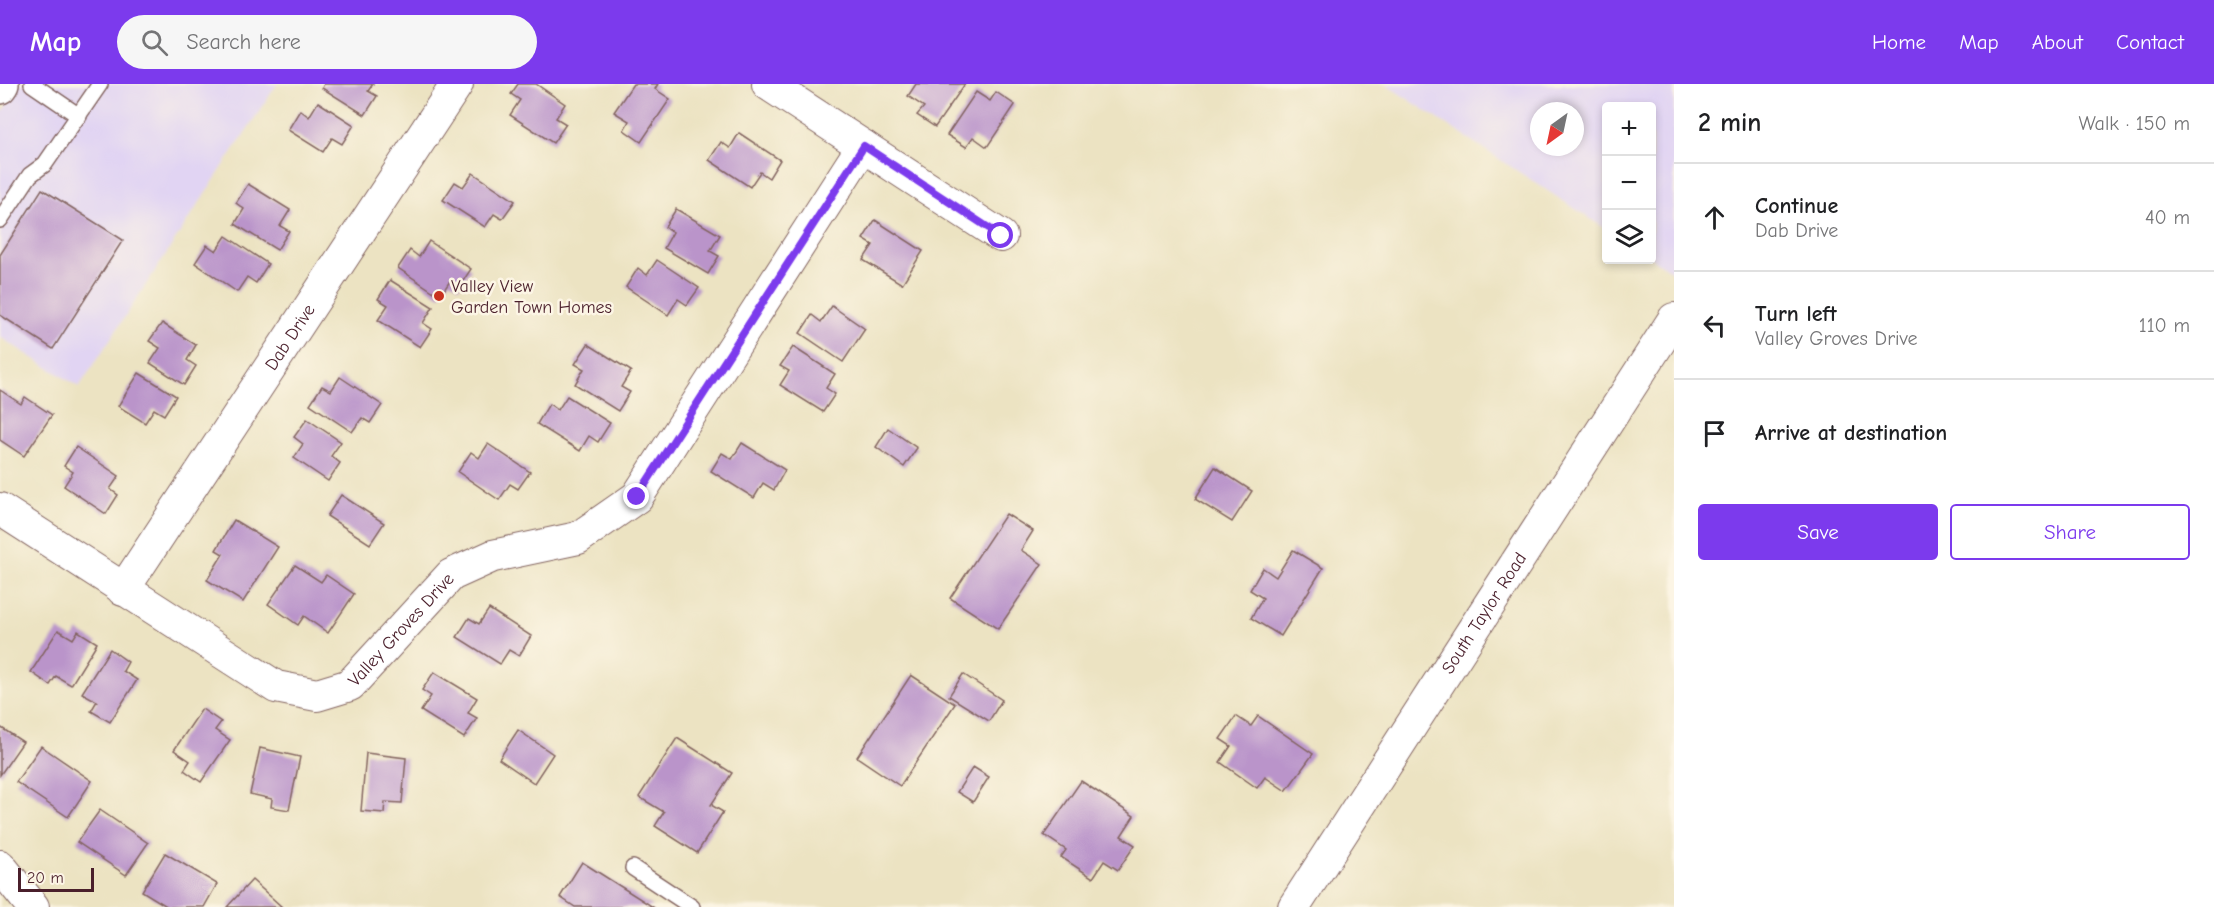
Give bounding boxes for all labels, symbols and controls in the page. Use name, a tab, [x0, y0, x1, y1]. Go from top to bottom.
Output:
search box	[117, 15, 537, 69]
text: Map	[30, 26, 81, 58]
icon: search	[138, 26, 171, 59]
text: Search here	[186, 29, 301, 55]
text: Home	[1872, 30, 1926, 54]
text: Map	[1959, 30, 1999, 54]
text: About	[2032, 30, 2083, 54]
text: Contact	[2116, 30, 2184, 54]
north arrow	[1530, 102, 1584, 156]
map controls	[1602, 102, 1656, 264]
button: +	[1602, 102, 1656, 156]
text: 2 min	[1698, 108, 1761, 138]
text: Walk · 150 m	[2079, 112, 2190, 135]
button: −	[1602, 156, 1656, 210]
text: Continue	[1755, 193, 1838, 219]
icon: ahead	[1698, 201, 1731, 234]
text: 40 m	[2145, 206, 2190, 229]
button: layers	[1602, 210, 1656, 264]
text: Dab Drive	[1755, 219, 1838, 242]
route start	[987, 222, 1013, 248]
place label: Valley View Garden Town Homes	[451, 276, 612, 318]
marker: Valley View Garden Town Homes	[432, 289, 446, 303]
street label: Dab Drive	[261, 300, 320, 375]
text: Turn left	[1755, 301, 1837, 327]
icon: left	[1698, 309, 1731, 342]
text: 110 m	[2139, 314, 2190, 337]
text: Valley Groves Drive	[1755, 327, 1918, 350]
icon: arrive	[1698, 417, 1731, 450]
text: Arrive at destination	[1755, 420, 1947, 446]
route end	[623, 483, 649, 509]
button: Save	[1698, 504, 1938, 560]
button: Share	[1950, 504, 2190, 560]
street label: South Taylor Road	[1438, 549, 1531, 678]
street label: Valley Groves Drive	[344, 569, 459, 691]
scale bar	[18, 865, 94, 892]
text: 20 m	[27, 869, 64, 887]

